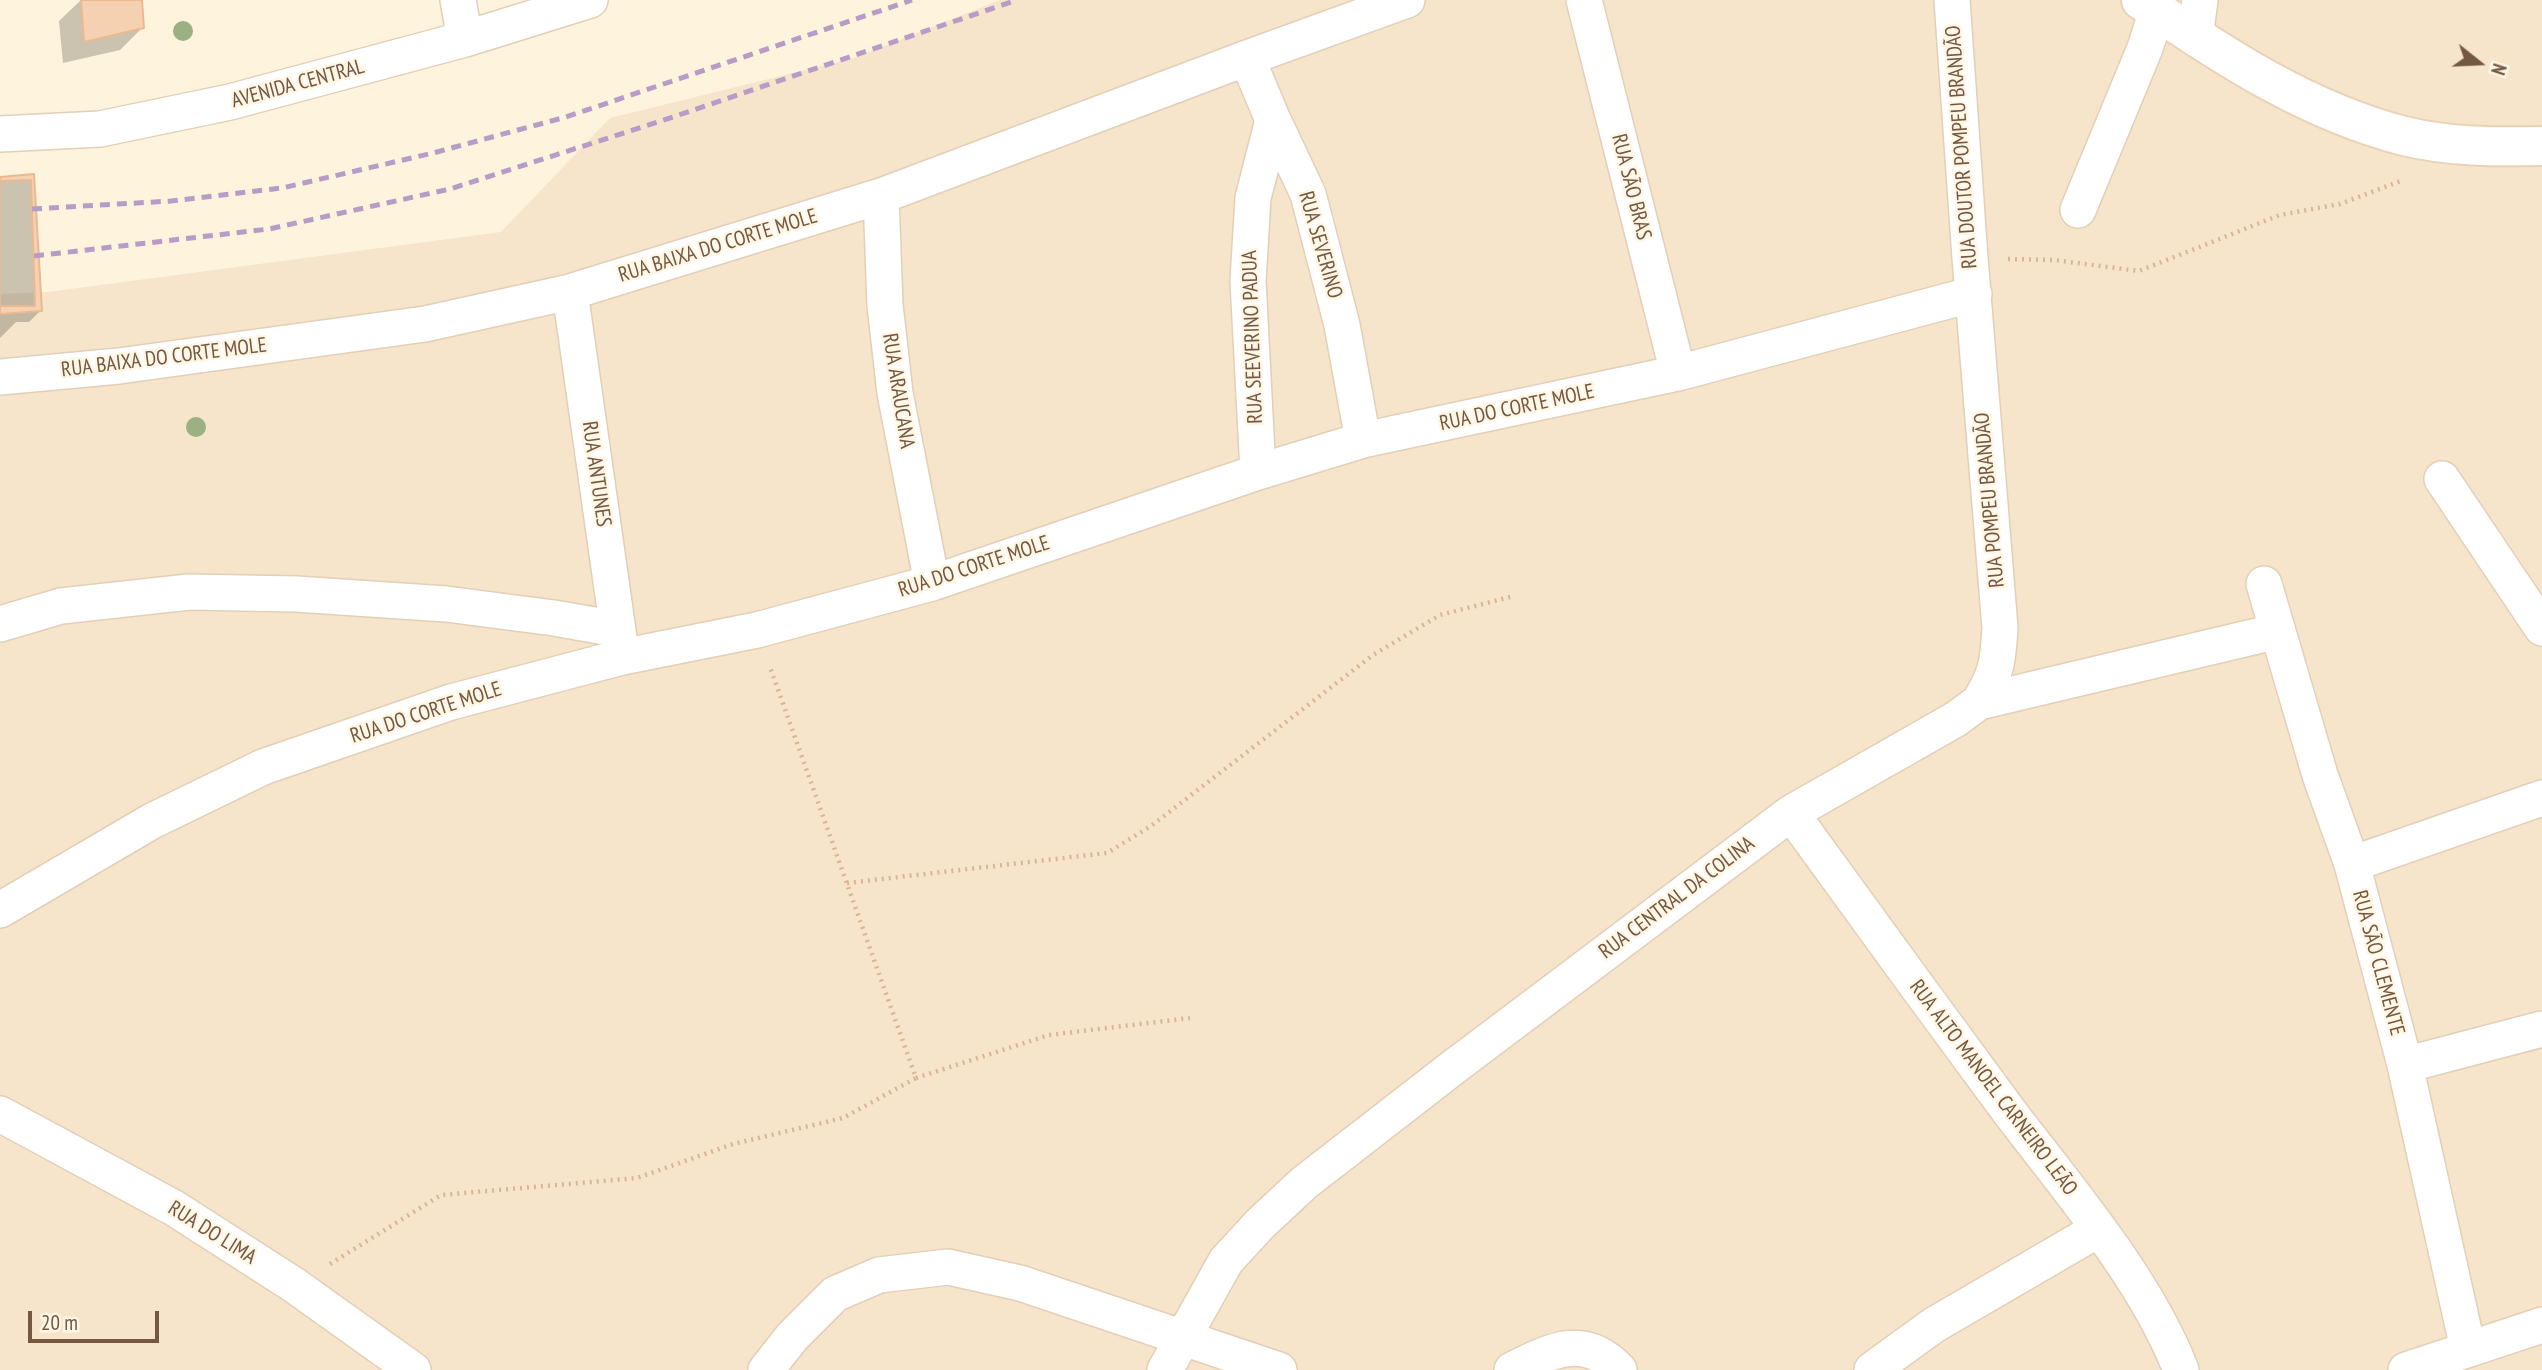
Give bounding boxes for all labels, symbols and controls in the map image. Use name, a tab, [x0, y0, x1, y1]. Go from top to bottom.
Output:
street label: RUA DOUTOR POMPEU BRANDÃO	[1941, 24, 1983, 270]
north arrow	[2444, 28, 2514, 98]
street label: AVENIDA CENTRAL	[229, 54, 367, 114]
text: N	[2486, 61, 2512, 78]
street label: RUA SÃO BRAS	[1606, 131, 1656, 243]
street label: RUA SEVERINO	[1293, 189, 1347, 301]
street label: RUA BAIXA DO CORTE MOLE	[615, 204, 821, 288]
street label: RUA SEEVERINO PADUA	[1237, 250, 1269, 424]
street label: RUA ARAUCANA	[876, 332, 920, 450]
street label: RUA BAIXA DO CORTE MOLE	[60, 333, 268, 383]
street label: RUA DO CORTE MOLE	[1437, 379, 1597, 437]
street label: RUA POMPEU BRANDÃO	[1970, 411, 2010, 589]
street label: RUA ANTUNES	[576, 420, 616, 528]
street label: RUA DO CORTE MOLE	[895, 531, 1053, 603]
street label: RUA DO CORTE MOLE	[347, 677, 505, 749]
street label: RUA CENTRAL DA COLINA	[1594, 831, 1760, 965]
street label: RUA SÃO CLEMENTE	[2347, 888, 2409, 1038]
street label: RUA ALTO MANOEL CARNEIRO LEÃO	[1904, 975, 2082, 1201]
street label: RUA DO LIMA	[163, 1196, 261, 1270]
scale bar	[32, 1296, 163, 1340]
text: 20 m	[41, 1309, 78, 1336]

